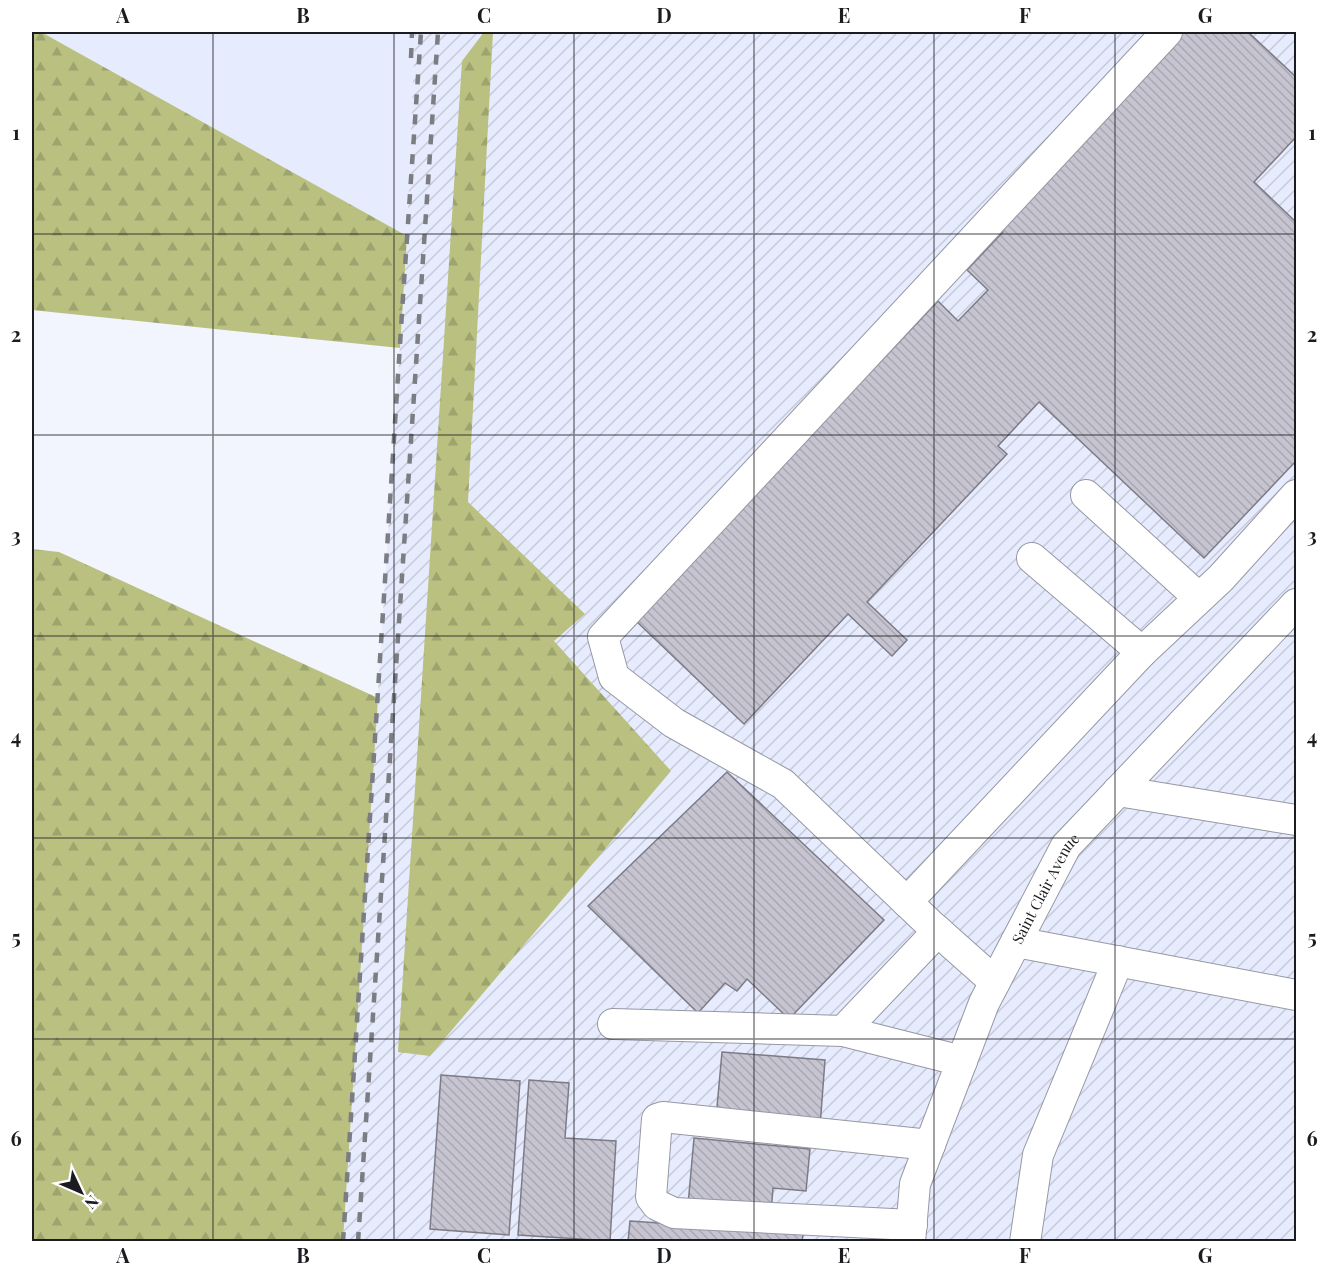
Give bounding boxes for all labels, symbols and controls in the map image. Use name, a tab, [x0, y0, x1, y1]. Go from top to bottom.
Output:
text: A	[115, 1, 130, 28]
text: B	[296, 1, 310, 28]
text: C	[477, 1, 491, 28]
text: D	[656, 1, 672, 28]
text: E	[838, 1, 850, 28]
text: F	[1019, 1, 1031, 28]
text: G	[1198, 1, 1213, 28]
text: 1	[12, 118, 20, 145]
text: 1	[1308, 118, 1316, 145]
text: 2	[11, 320, 21, 347]
text: 2	[1307, 320, 1317, 347]
text: 3	[11, 521, 21, 548]
text: 3	[1307, 521, 1317, 548]
text: 4	[11, 722, 21, 749]
text: 4	[1307, 722, 1317, 749]
street label: Saint Clair Avenue	[1007, 828, 1083, 947]
text: 5	[11, 923, 21, 950]
text: 5	[1307, 923, 1317, 950]
text: 6	[10, 1124, 22, 1151]
text: 6	[1306, 1124, 1318, 1151]
north arrow	[51, 1162, 111, 1222]
text: N	[80, 1191, 104, 1215]
text: A	[115, 1241, 130, 1268]
text: B	[296, 1241, 310, 1268]
text: C	[477, 1241, 491, 1268]
text: D	[656, 1241, 672, 1268]
text: E	[838, 1241, 850, 1268]
text: F	[1019, 1241, 1031, 1268]
text: G	[1198, 1241, 1213, 1268]

